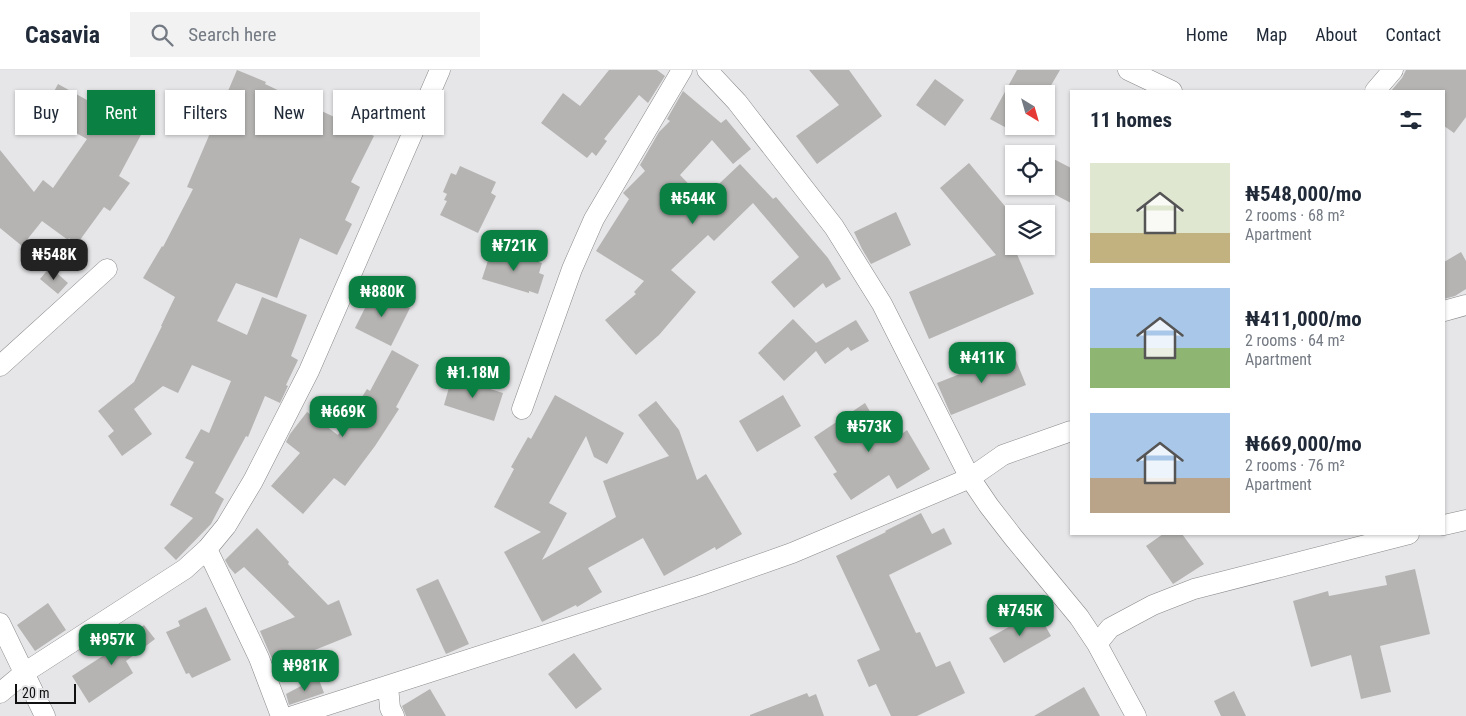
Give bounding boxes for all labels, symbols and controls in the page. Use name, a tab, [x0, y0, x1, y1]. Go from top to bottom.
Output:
search box	[130, 12, 480, 57]
text: Casavia	[25, 21, 100, 49]
icon: search	[148, 21, 176, 49]
text: Search here	[188, 23, 277, 46]
text: Home	[1186, 24, 1228, 45]
text: Map	[1256, 24, 1287, 45]
text: About	[1315, 24, 1357, 45]
text: Contact	[1385, 24, 1441, 45]
north arrow	[1005, 85, 1055, 135]
map controls	[1005, 85, 1055, 255]
chip: Buy	[15, 90, 77, 135]
chip: Rent	[87, 90, 155, 135]
chip: Filters	[165, 90, 245, 135]
chip: New	[255, 90, 323, 135]
chip: Apartment	[333, 90, 444, 135]
icon: filters	[1397, 106, 1425, 134]
text: 11 homes	[1090, 108, 1172, 132]
button: locate	[1005, 145, 1055, 195]
pin: ₦544K	[658, 182, 728, 225]
text: ₦548,000/mo	[1245, 182, 1362, 206]
icon: home	[1130, 183, 1190, 243]
text: ₦544K	[671, 189, 715, 208]
button: layers	[1005, 205, 1055, 255]
text: 2 rooms · 68 m²	[1245, 206, 1345, 225]
text: Apartment	[1245, 225, 1312, 244]
pin: ₦721K	[479, 230, 549, 272]
text: ₦721K	[492, 236, 536, 255]
pin: ₦548K	[19, 238, 89, 281]
text: ₦548K	[32, 245, 76, 264]
pin: ₦880K	[347, 276, 417, 318]
text: ₦880K	[360, 282, 404, 301]
text: ₦411,000/mo	[1245, 307, 1362, 331]
icon: home	[1130, 308, 1190, 368]
text: 2 rooms · 64 m²	[1245, 331, 1345, 350]
pin: ₦411K	[947, 342, 1017, 384]
text: ₦411K	[960, 348, 1004, 367]
text: Apartment	[1245, 350, 1312, 369]
pin: ₦1.18M	[432, 356, 514, 399]
text: ₦1.18M	[447, 363, 499, 382]
pin: ₦669K	[308, 396, 378, 438]
text: ₦669K	[321, 402, 365, 421]
pin: ₦573K	[834, 410, 904, 453]
text: ₦573K	[847, 417, 891, 436]
text: ₦669,000/mo	[1245, 432, 1362, 456]
icon: home	[1130, 433, 1190, 493]
text: 2 rooms · 76 m²	[1245, 456, 1345, 475]
text: Apartment	[1245, 475, 1312, 494]
pin: ₦745K	[985, 594, 1055, 637]
text: ₦745K	[998, 601, 1042, 620]
pin: ₦957K	[77, 624, 147, 666]
text: ₦957K	[90, 630, 134, 649]
pin: ₦981K	[270, 650, 340, 692]
text: ₦981K	[283, 656, 327, 675]
scale bar	[15, 681, 76, 704]
text: 20 m	[22, 685, 50, 701]

